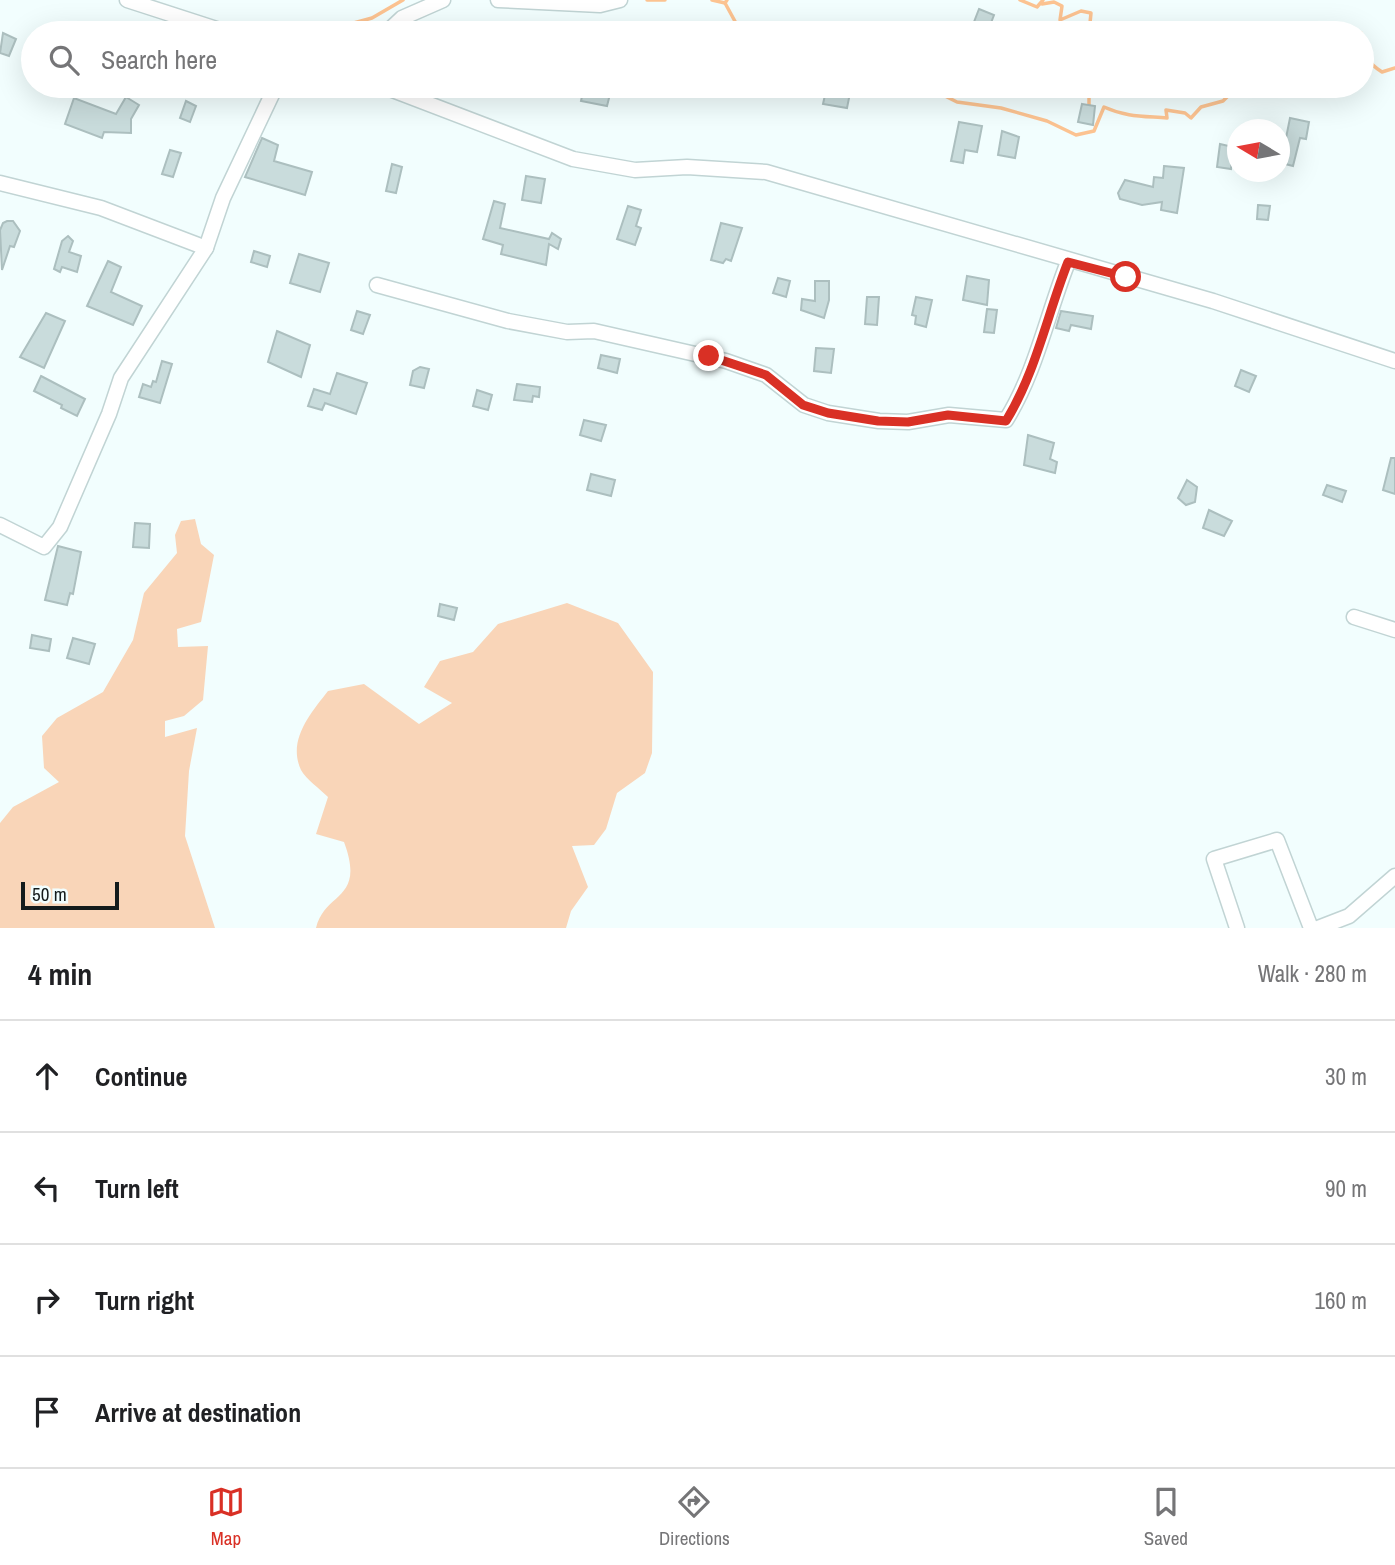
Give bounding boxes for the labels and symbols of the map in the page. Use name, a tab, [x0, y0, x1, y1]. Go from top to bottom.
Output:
north arrow	[1227, 119, 1290, 182]
route start	[1110, 261, 1141, 292]
route end	[693, 340, 724, 371]
scale bar	[21, 879, 119, 911]

